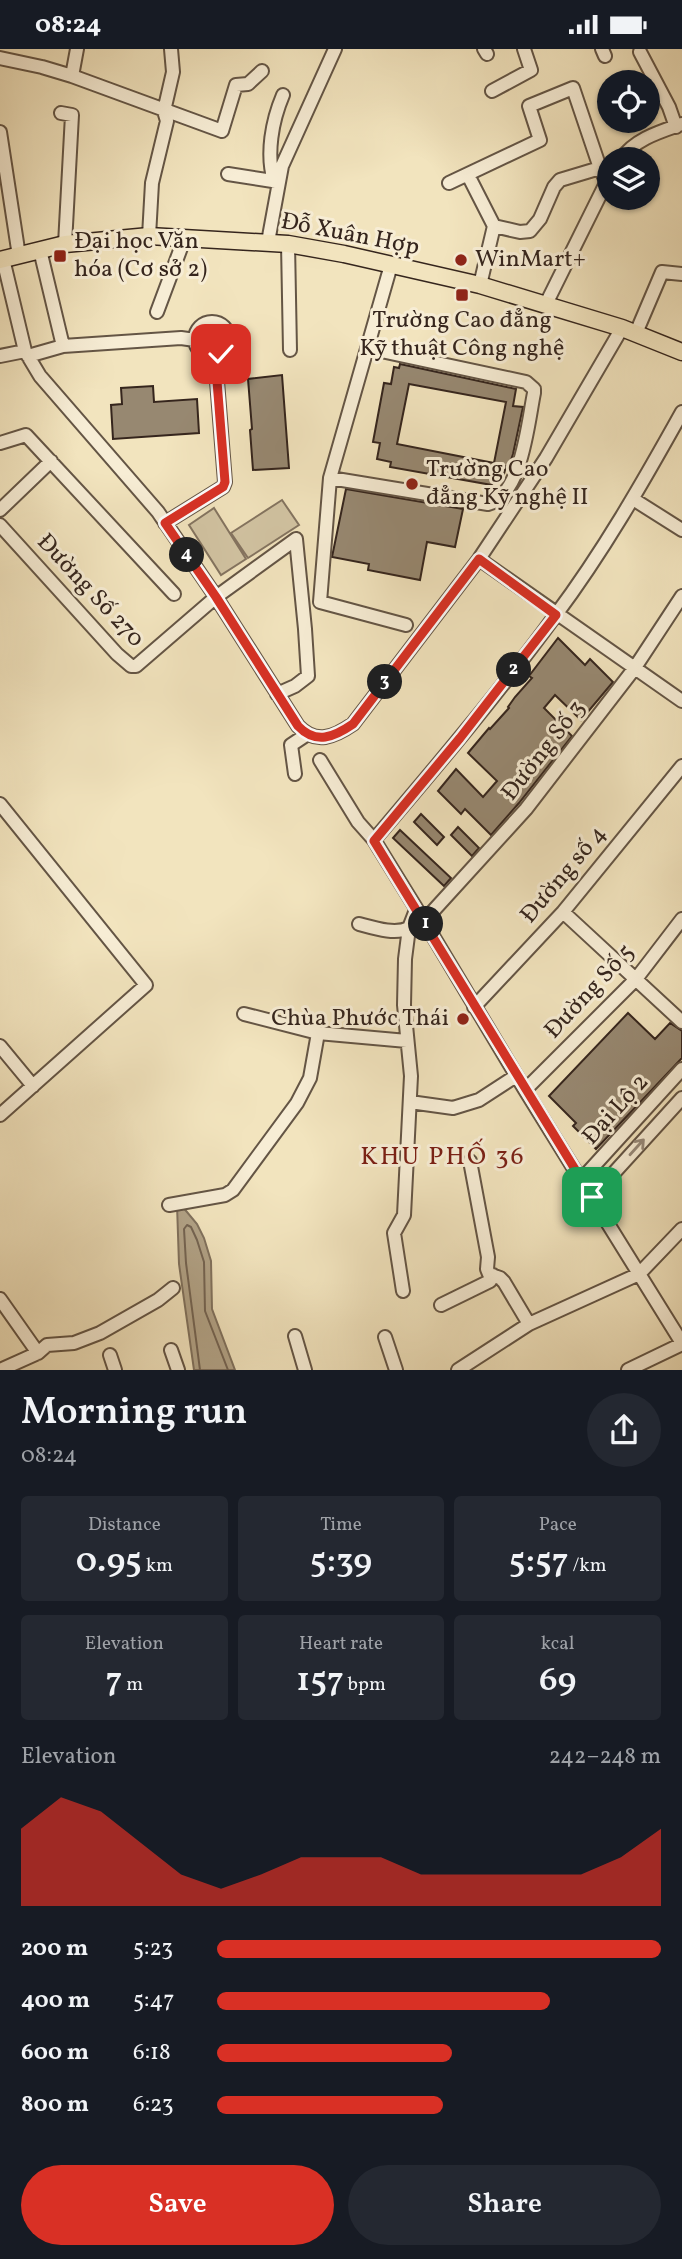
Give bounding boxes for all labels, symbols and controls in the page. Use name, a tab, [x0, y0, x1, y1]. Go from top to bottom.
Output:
text: 08:24	[35, 7, 101, 43]
map controls	[597, 70, 660, 210]
button: locate	[597, 70, 660, 133]
button: layers	[597, 147, 660, 210]
street label: Đỗ Xuân Hợp	[278, 205, 422, 265]
place label: Đại học Văn hóa (Cơ sở 2)	[74, 225, 207, 287]
place label: WinMart+	[475, 243, 586, 277]
marker: Đại học Văn hóa (Cơ sở 2)	[52, 248, 68, 264]
marker: WinMart+	[453, 252, 469, 268]
marker: Trường Cao đẳng Kỹ thuật Công nghệ	[454, 287, 470, 303]
place label: Trường Cao đẳng Kỹ thuật Công nghệ	[360, 304, 564, 366]
pin	[191, 324, 251, 384]
icon: check	[202, 335, 240, 373]
place label: Trường Cao đẳng Kỹ nghệ II	[426, 453, 589, 515]
marker: Trường Cao đẳng Kỹ nghệ II	[404, 476, 420, 492]
street label: Đường Số 270	[28, 527, 152, 655]
pin: 4	[170, 538, 204, 573]
text: 4	[181, 541, 192, 567]
pin: 2	[496, 653, 532, 687]
text: 2	[509, 656, 518, 682]
pin: 3	[368, 665, 402, 699]
text: 3	[380, 668, 389, 694]
street label: Đường Số 3	[494, 693, 594, 809]
street label: Đường số 4	[513, 819, 615, 931]
pin: 1	[408, 907, 444, 941]
text: 1	[422, 910, 429, 936]
street label: Đường Số 5	[537, 937, 643, 1047]
place label: Chùa Phước Thái	[271, 1002, 449, 1036]
marker: Chùa Phước Thái	[455, 1011, 471, 1027]
street label: Đại Lộ 2	[575, 1067, 657, 1153]
district label: KHU PHỐ 36	[360, 1138, 526, 1175]
one-way arrow	[629, 1138, 645, 1156]
pin	[562, 1167, 622, 1227]
icon: arrive	[573, 1178, 611, 1216]
text: Morning run	[21, 1387, 247, 1440]
button: share	[587, 1393, 661, 1467]
text: 08:24	[21, 1440, 77, 1472]
text: Distance	[88, 1512, 161, 1538]
text: Time	[320, 1512, 362, 1538]
text: Pace	[539, 1512, 577, 1538]
text: 0.95	[76, 1538, 142, 1586]
text: 5:39	[310, 1538, 372, 1586]
text: 5:57	[509, 1538, 569, 1586]
text: km	[142, 1553, 173, 1579]
text: /km	[569, 1553, 607, 1579]
text: Elevation	[85, 1631, 164, 1657]
text: Heart rate	[299, 1631, 383, 1657]
text: kcal	[541, 1631, 575, 1657]
text: 7	[106, 1657, 122, 1705]
text: 157	[296, 1657, 344, 1705]
text: 69	[539, 1657, 576, 1705]
text: m	[122, 1672, 143, 1698]
text: bpm	[344, 1672, 386, 1698]
text: Elevation	[21, 1741, 117, 1773]
text: 242–248 m	[549, 1741, 661, 1773]
text: 200 m	[21, 1933, 88, 1965]
text: 5:23	[133, 1933, 173, 1965]
text: 400 m	[21, 1985, 90, 2017]
text: 5:47	[133, 1985, 174, 2017]
text: 600 m	[21, 2037, 89, 2069]
text: 6:18	[133, 2037, 171, 2069]
text: 800 m	[21, 2089, 89, 2121]
text: 6:23	[133, 2089, 174, 2121]
button: Save	[21, 2165, 334, 2245]
button: Share	[348, 2165, 661, 2245]

